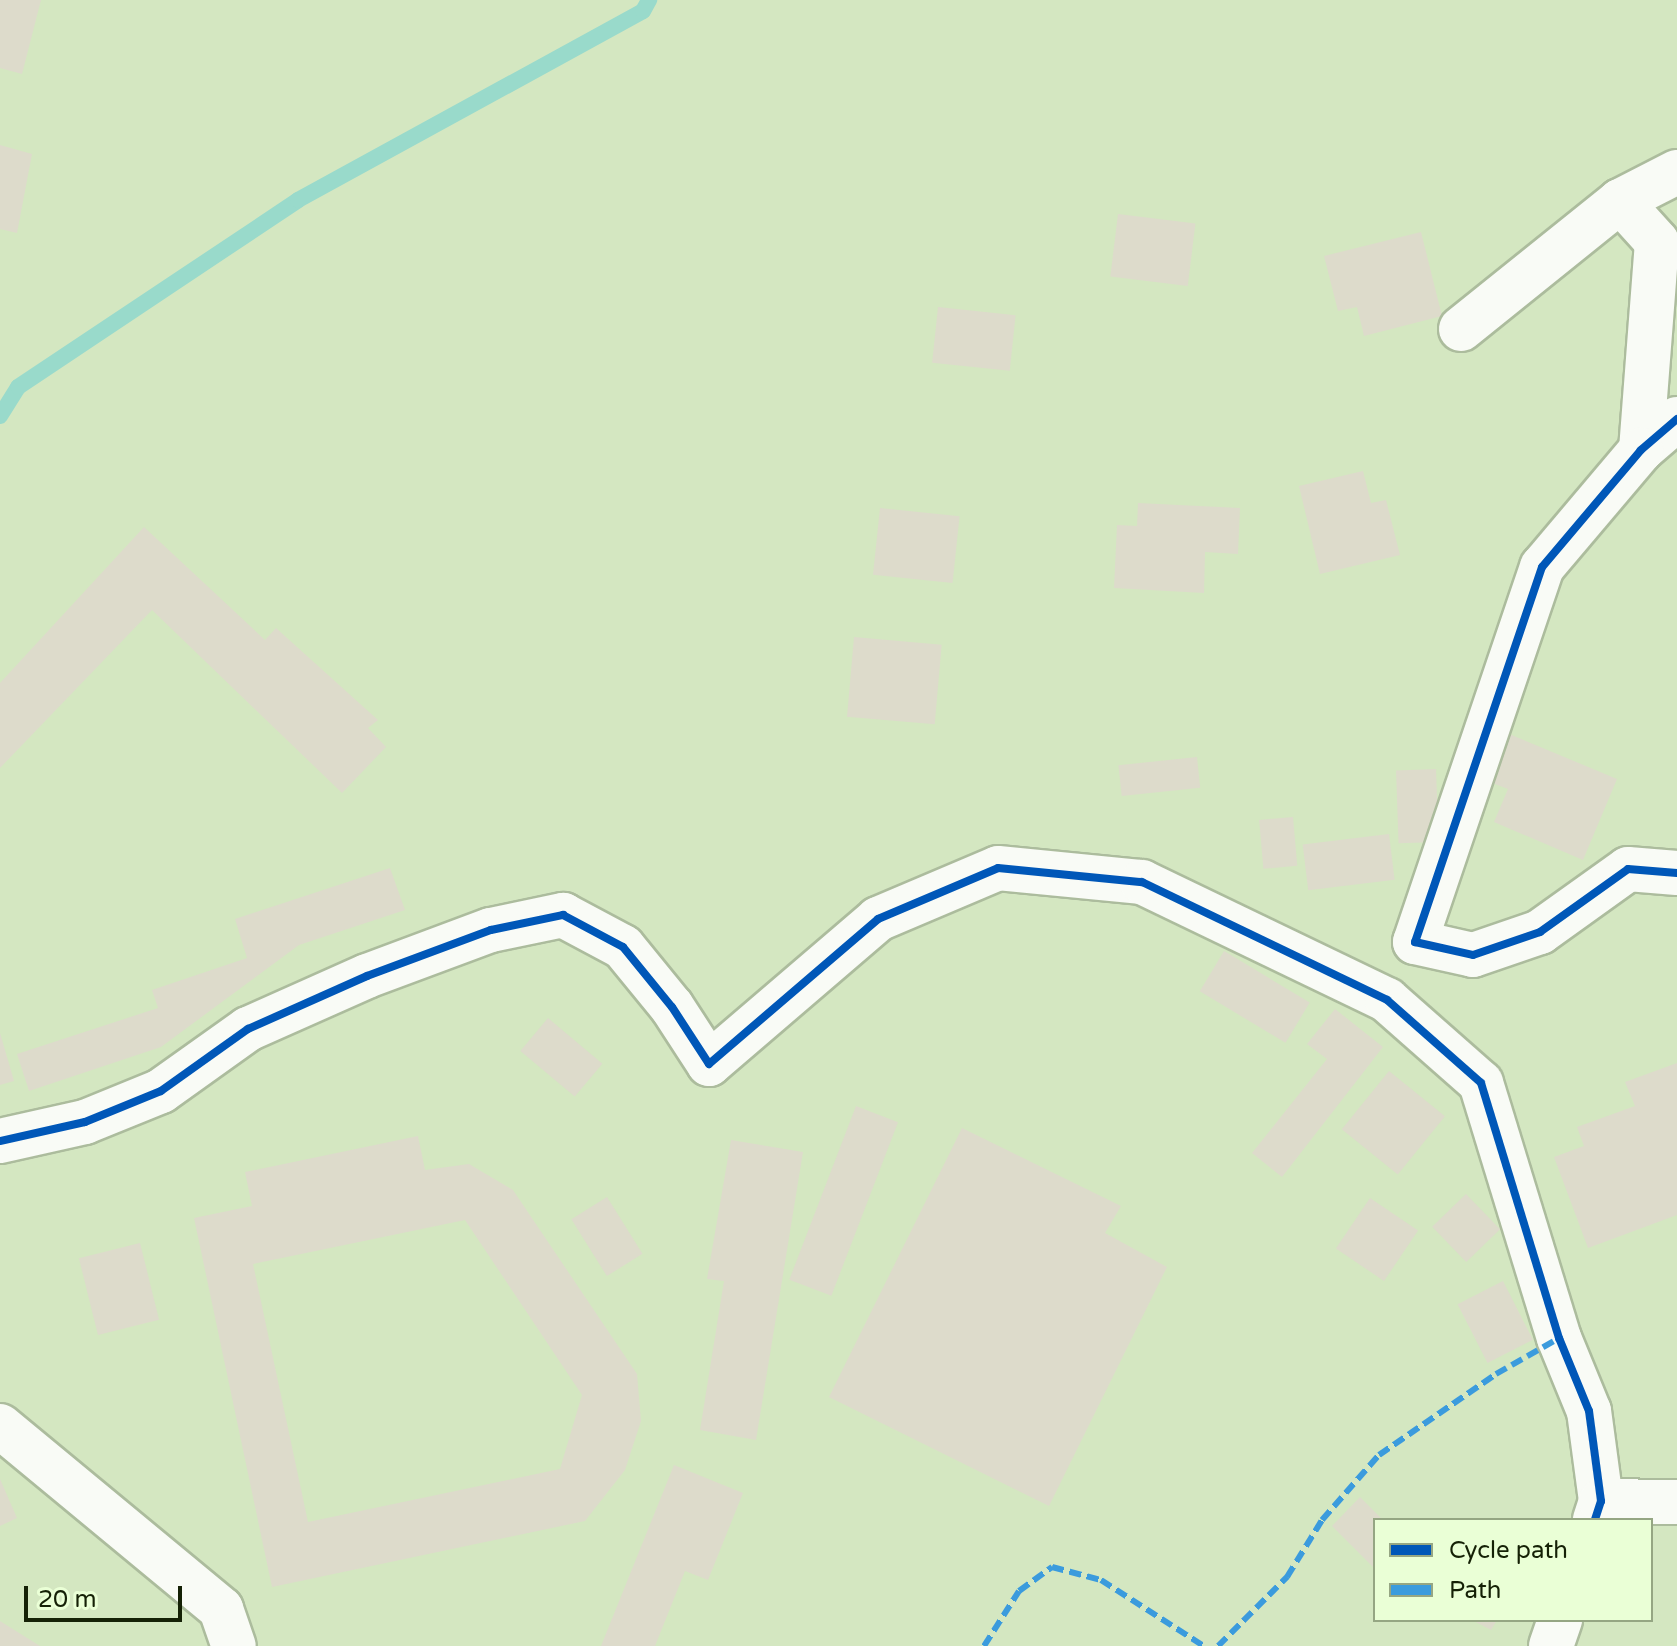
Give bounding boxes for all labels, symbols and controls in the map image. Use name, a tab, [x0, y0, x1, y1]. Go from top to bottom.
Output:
legend	[1373, 1518, 1653, 1622]
text: Cycle path	[1449, 1536, 1568, 1565]
scale bar	[28, 1570, 186, 1620]
text: Path	[1449, 1576, 1502, 1605]
text: 20 m	[38, 1585, 96, 1614]

